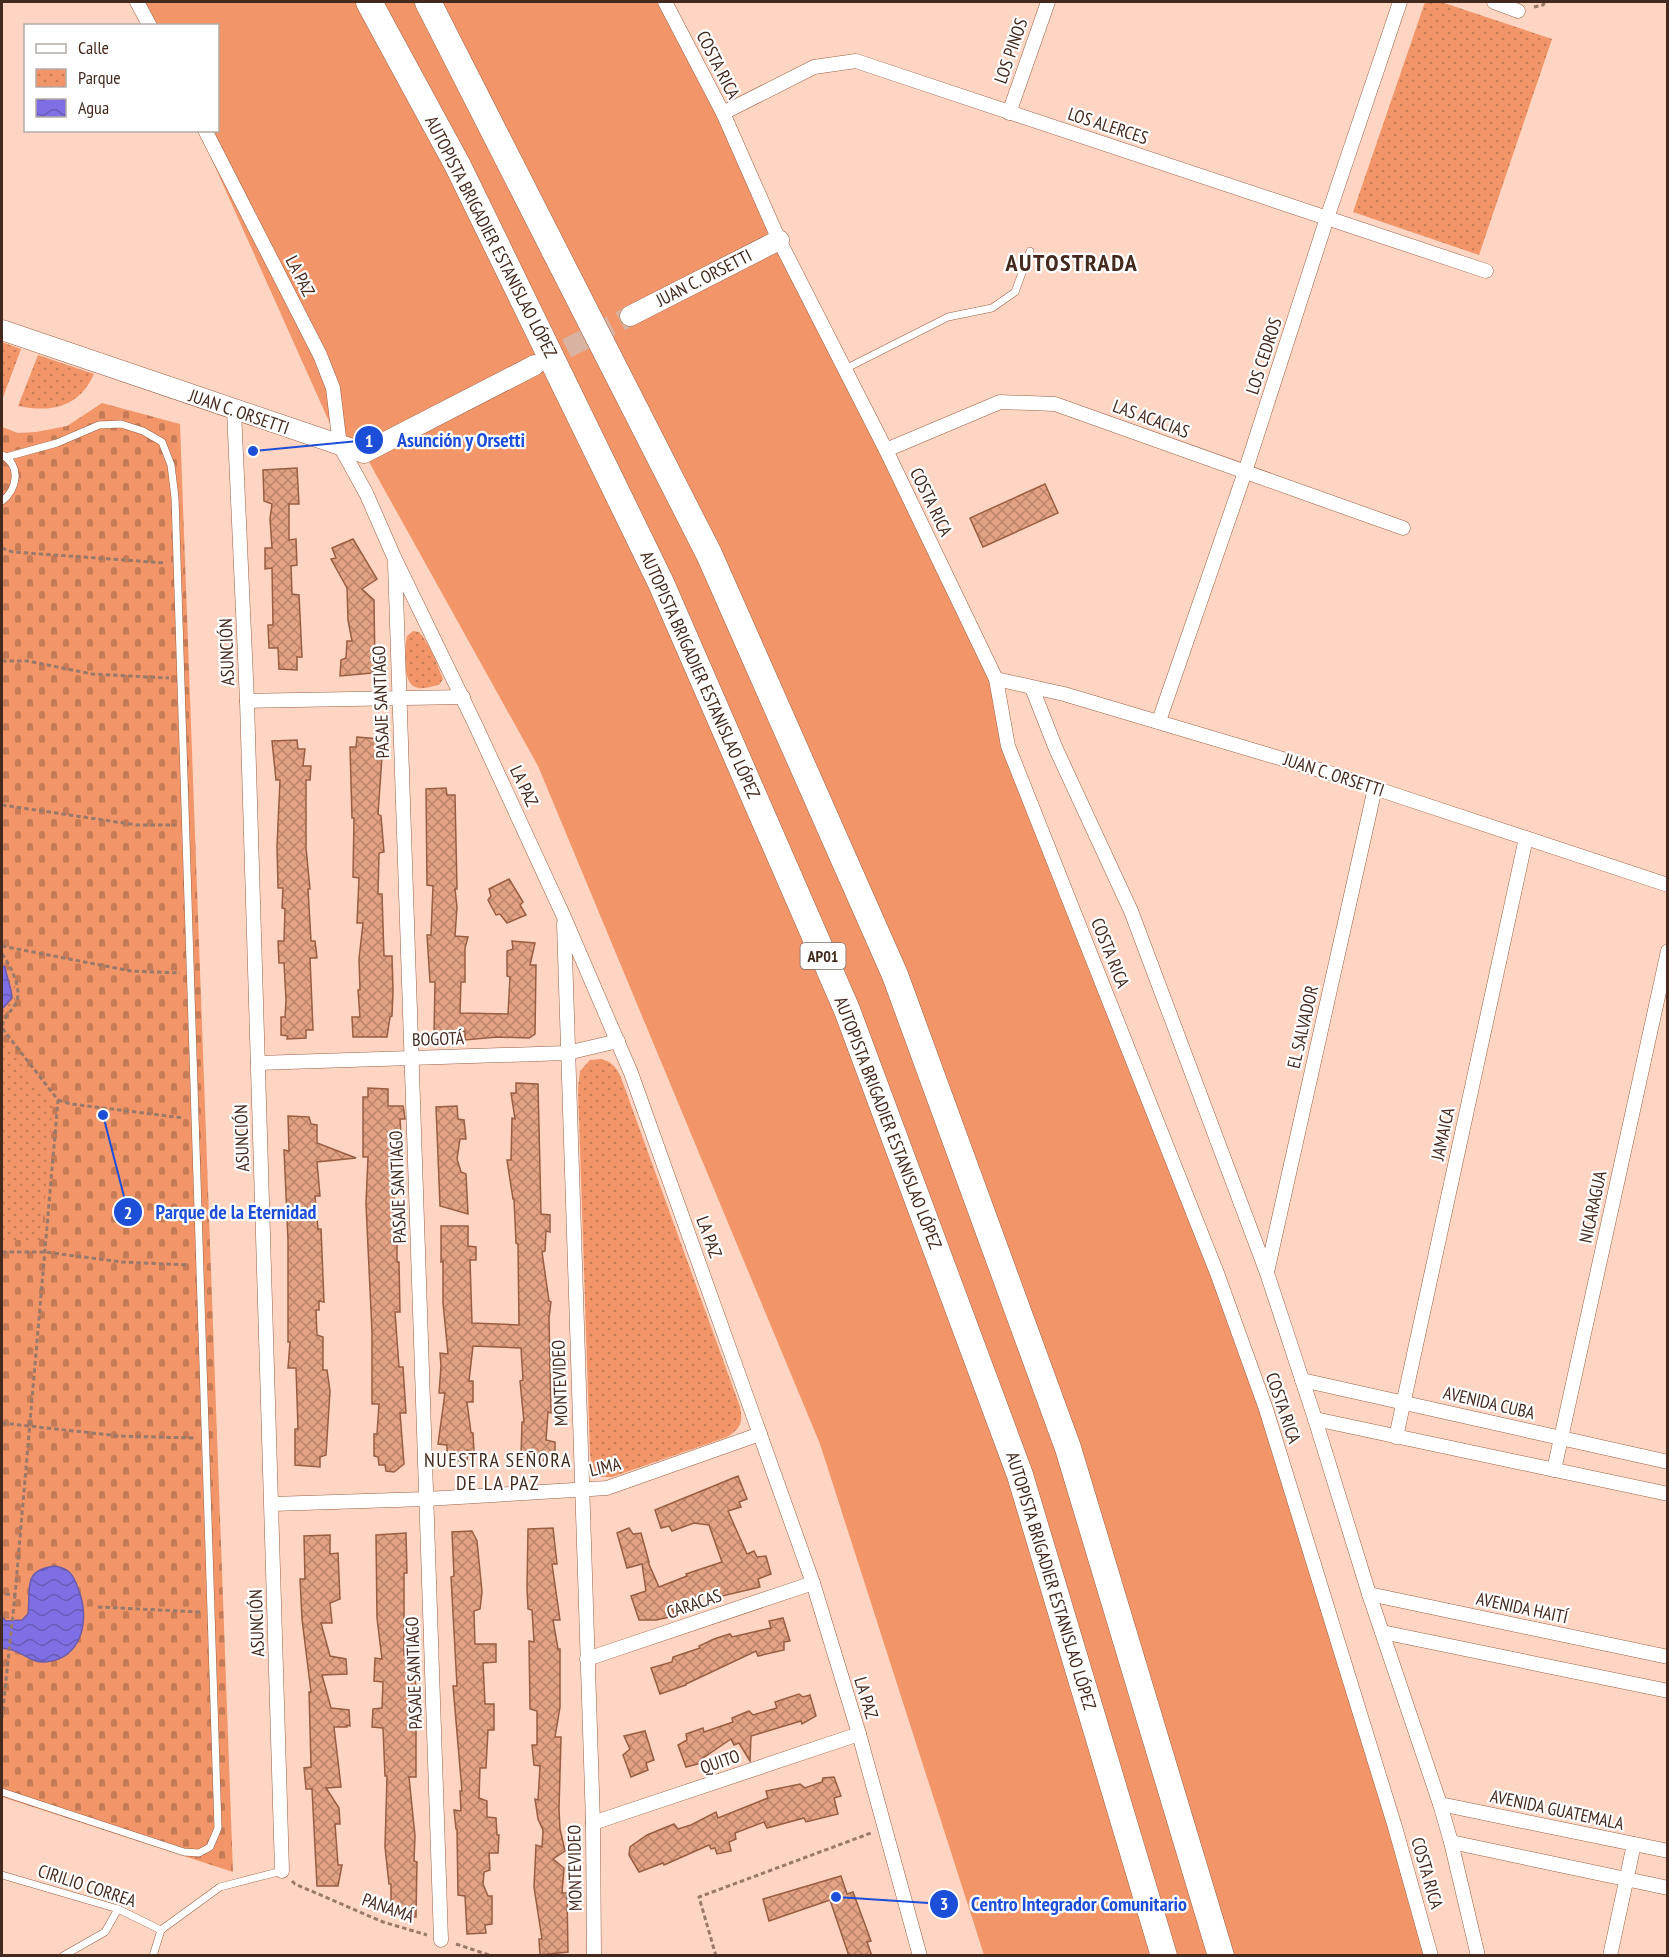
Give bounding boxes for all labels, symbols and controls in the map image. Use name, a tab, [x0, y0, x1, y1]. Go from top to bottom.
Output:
street label: LOS PINOS	[989, 15, 1032, 86]
legend	[24, 24, 219, 132]
street label: COSTA RICA	[692, 27, 746, 103]
text: Calle	[78, 36, 109, 59]
text: Parque	[78, 66, 121, 89]
text: Agua	[78, 96, 109, 119]
street label: LOS ALERCES	[1065, 102, 1151, 149]
street label: AUTOPISTA BRIGADIER ESTANISLAO LÓPEZ	[420, 112, 563, 362]
street label: JUAN C. ORSETTI	[651, 244, 756, 312]
district label: AUTOSTRADA	[1005, 247, 1138, 278]
street label: LA PAZ	[281, 252, 320, 300]
street label: LOS CEDROS	[1240, 314, 1287, 397]
street label: JUAN C. ORSETTI	[185, 383, 292, 439]
street label: LAS ACACIAS	[1110, 394, 1193, 443]
callout: Asunción y Orsetti	[354, 421, 537, 459]
text: Asunción y Orsetti	[396, 427, 525, 453]
text: 1	[365, 429, 373, 452]
street label: COSTA RICA	[905, 464, 958, 540]
street label: AUTOPISTA BRIGADIER ESTANISLAO LÓPEZ	[635, 547, 766, 802]
street label: ASUNCIÓN	[214, 618, 239, 686]
street label: PASAJE SANTIAGO	[367, 645, 394, 759]
street label: JUAN C. ORSETTI	[1280, 747, 1387, 802]
street label: LA PAZ	[505, 762, 544, 810]
street label: COSTA RICA	[1086, 914, 1135, 992]
road number: AP01	[800, 943, 846, 969]
street label: EL SALVADOR	[1282, 983, 1323, 1071]
street label: AUTOPISTA BRIGADIER ESTANISLAO LÓPEZ	[830, 993, 947, 1252]
street label: BOGOTÁ	[412, 1026, 465, 1051]
street label: ASUNCIÓN	[229, 1104, 254, 1172]
street label: JAMAICA	[1426, 1105, 1459, 1163]
street label: PASAJE SANTIAGO	[384, 1130, 411, 1244]
street label: NICARAGUA	[1574, 1168, 1611, 1245]
callout: Parque de la Eternidad	[113, 1193, 328, 1231]
text: Parque de la Eternidad	[156, 1199, 316, 1225]
text: 2	[124, 1201, 132, 1224]
street label: LA PAZ	[691, 1213, 728, 1261]
street label: MONTEVIDEO	[546, 1339, 573, 1427]
street label: COSTA RICA	[1261, 1369, 1306, 1447]
street label: AVENIDA CUBA	[1441, 1381, 1538, 1424]
district label: NUESTRA SEÑORA DE LA PAZ	[424, 1447, 572, 1496]
street label: AUTOPISTA BRIGADIER ESTANISLAO LÓPEZ	[1001, 1449, 1102, 1713]
street label: LIMA	[587, 1452, 623, 1481]
street label: CARACAS	[663, 1583, 725, 1624]
street label: AVENIDA HAITÍ	[1474, 1587, 1571, 1629]
street label: ASUNCIÓN	[244, 1589, 269, 1657]
street label: PASAJE SANTIAGO	[400, 1616, 427, 1730]
street label: LA PAZ	[849, 1674, 884, 1722]
street label: QUITO	[697, 1744, 743, 1779]
street label: AVENIDA GUATEMALA	[1488, 1784, 1627, 1835]
street label: MONTEVIDEO	[562, 1825, 587, 1911]
street label: COSTA RICA	[1406, 1834, 1449, 1912]
street label: CIRILIO CORREA	[35, 1859, 140, 1912]
callout: Centro Integrador Comunitario	[929, 1885, 1199, 1923]
street label: PANAMÁ	[359, 1888, 418, 1928]
text: Centro Integrador Comunitario	[971, 1891, 1187, 1917]
text: 3	[940, 1892, 948, 1915]

